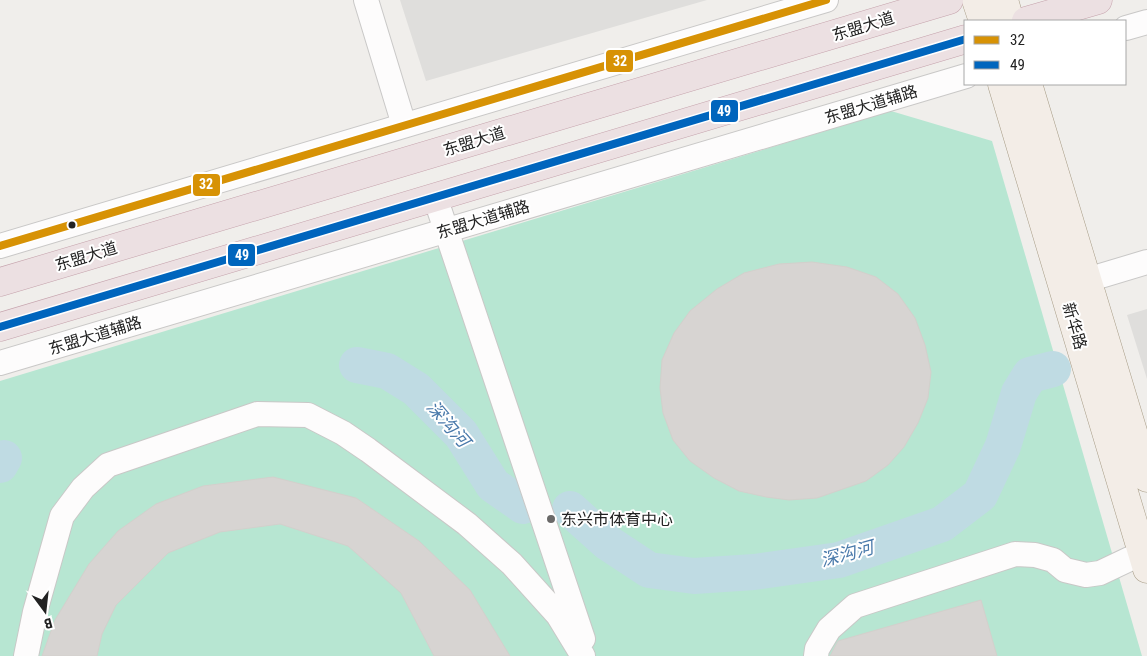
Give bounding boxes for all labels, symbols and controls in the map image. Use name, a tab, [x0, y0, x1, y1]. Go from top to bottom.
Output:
street label: 东盟大道	[830, 8, 897, 45]
legend	[964, 20, 1127, 85]
text: 32	[1010, 31, 1025, 49]
line badge: 32	[605, 49, 634, 73]
text: 32	[613, 53, 627, 69]
text: 49	[1010, 56, 1025, 74]
street label: 东盟大道辅路	[822, 81, 920, 128]
line badge: 49	[710, 99, 739, 123]
text: 49	[717, 103, 731, 119]
street label: 东盟大道	[441, 123, 508, 160]
line badge: 32	[192, 173, 221, 197]
text: 32	[199, 176, 213, 192]
street label: 东盟大道辅路	[434, 196, 532, 243]
unlabelled marker	[67, 220, 77, 230]
street label: 东盟大道	[53, 238, 120, 275]
line badge: 49	[227, 243, 256, 267]
text: 49	[235, 247, 249, 263]
street label: 新华路	[1059, 300, 1090, 352]
street label: 东盟大道辅路	[46, 312, 144, 359]
water label: 深沟河	[423, 396, 476, 453]
place label: 东兴市体育中心	[561, 510, 673, 529]
marker: 东兴市体育中心	[545, 513, 557, 525]
water label: 深沟河	[818, 536, 879, 571]
north arrow	[20, 586, 70, 636]
text: B	[42, 615, 54, 632]

